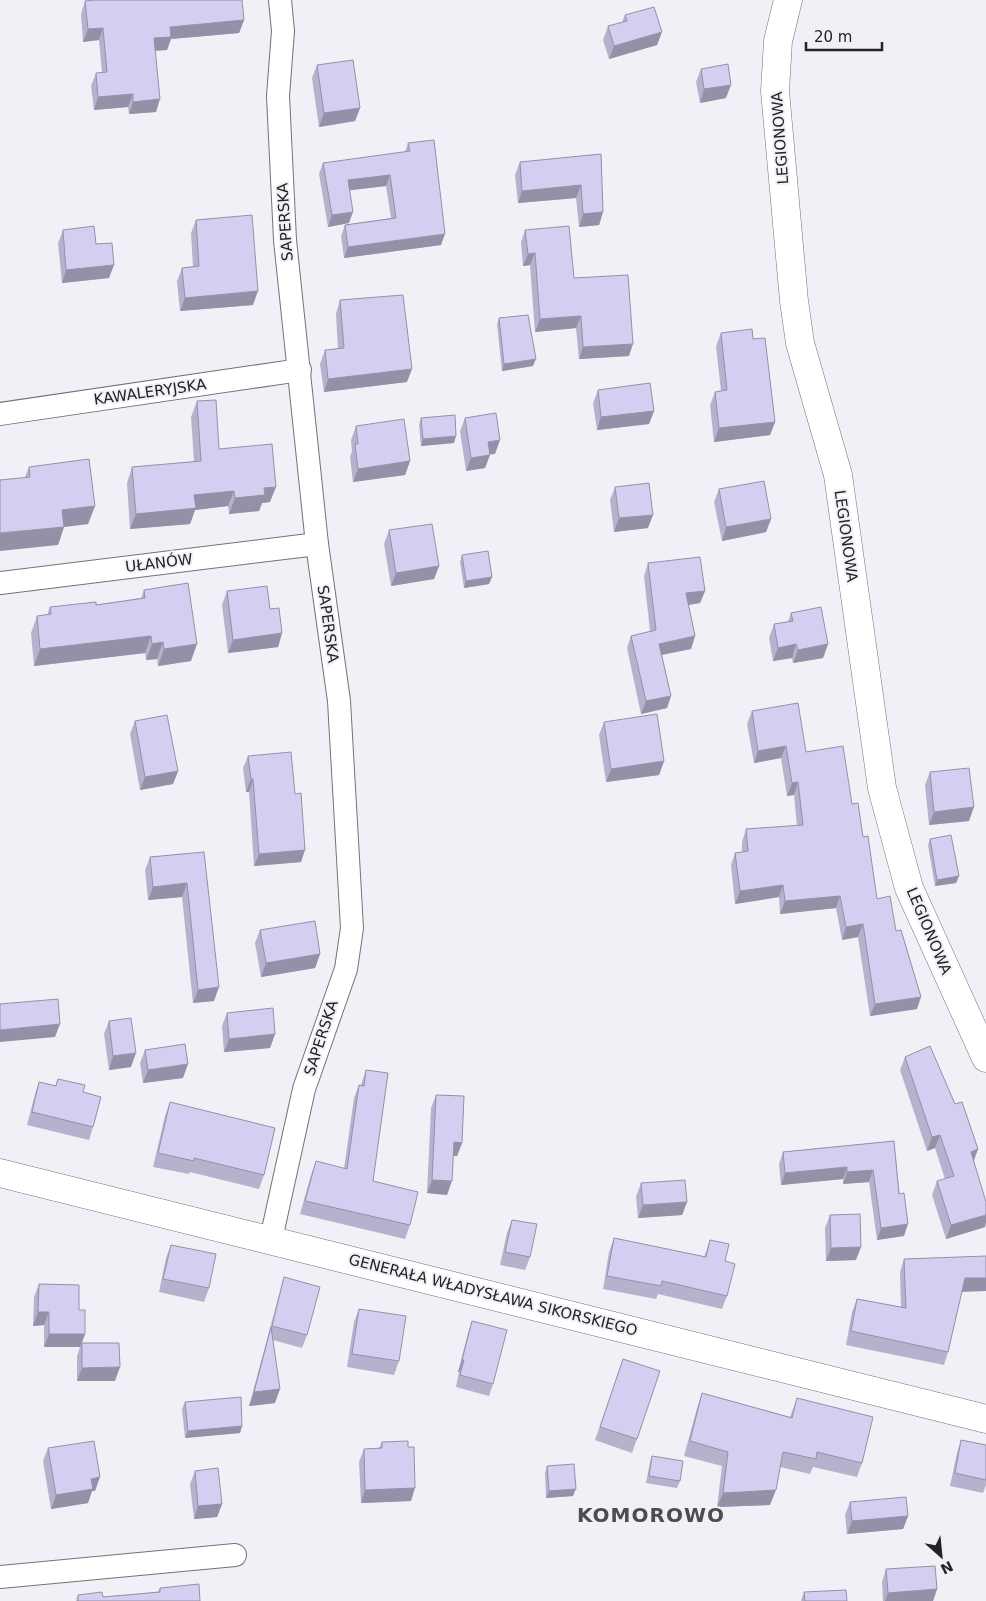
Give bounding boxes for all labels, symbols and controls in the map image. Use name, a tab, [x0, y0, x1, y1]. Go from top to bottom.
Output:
scale bar	[806, 20, 882, 52]
text: 20 m	[814, 28, 852, 46]
street label: LEGIONOWA	[768, 90, 792, 185]
street label: SAPERSKA	[273, 182, 297, 262]
street label: KAWALERYJSKA	[93, 375, 208, 409]
street label: LEGIONOWA	[831, 489, 861, 584]
street label: UŁANÓW	[124, 549, 194, 576]
street label: SAPERSKA	[314, 584, 342, 665]
street label: LEGIONOWA	[903, 885, 956, 978]
street label: SAPERSKA	[300, 997, 342, 1078]
street label: GENERAŁA WŁADYSŁAWA SIKORSKIEGO	[347, 1250, 639, 1340]
district label: KOMOROWO	[577, 1503, 725, 1527]
north arrow	[916, 1531, 966, 1581]
text: N	[938, 1558, 956, 1577]

